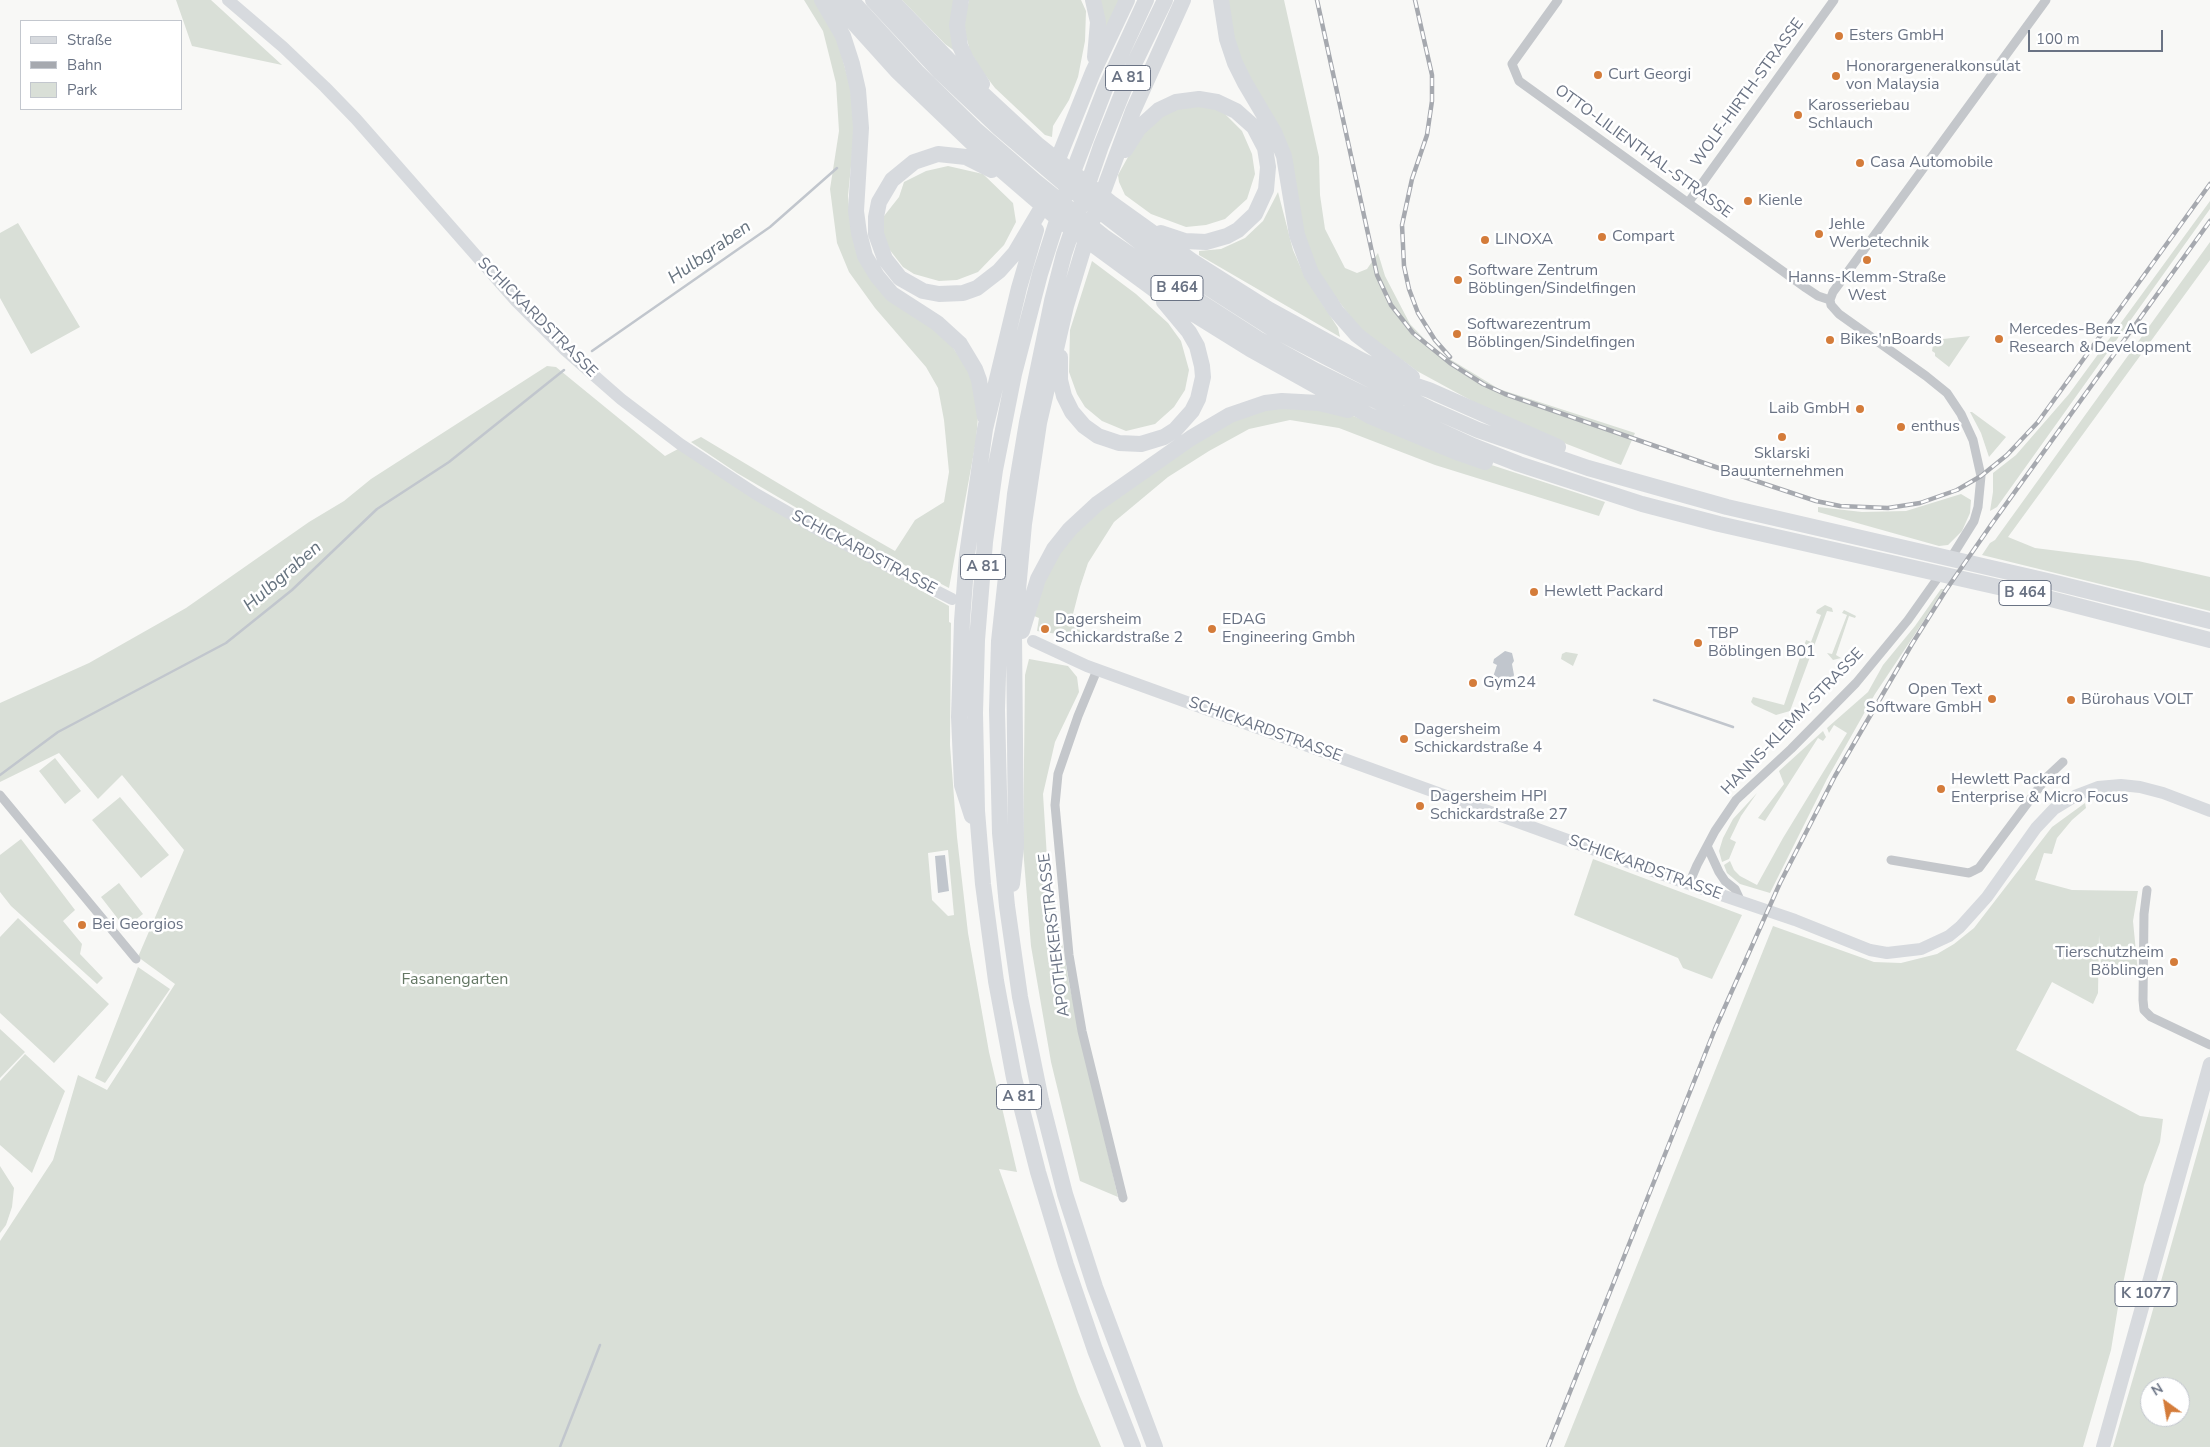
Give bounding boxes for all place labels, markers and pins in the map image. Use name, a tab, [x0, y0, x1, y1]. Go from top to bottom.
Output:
place label: Esters GmbH	[1849, 26, 1944, 46]
marker: Esters GmbH	[1833, 30, 1845, 42]
place label: Honorargeneralkonsulat von Malaysia	[1846, 57, 2020, 95]
place label: Curt Georgi	[1608, 65, 1691, 85]
marker: Curt Georgi	[1592, 69, 1604, 81]
marker: Honorargeneralkonsulat von Malaysia	[1830, 70, 1842, 82]
place label: Karosseriebau Schlauch	[1808, 96, 1910, 134]
marker: Karosseriebau Schlauch	[1792, 109, 1804, 121]
place label: Casa Automobile	[1870, 153, 1993, 173]
marker: Casa Automobile	[1854, 157, 1866, 169]
place label: Kienle	[1758, 191, 1802, 211]
marker: Kienle	[1742, 195, 1754, 207]
place label: Jehle Werbetechnik	[1829, 215, 1929, 253]
place label: Compart	[1612, 227, 1674, 247]
marker: Jehle Werbetechnik	[1813, 228, 1825, 240]
place label: LINOXA	[1495, 230, 1553, 250]
marker: Compart	[1596, 231, 1608, 243]
marker: LINOXA	[1479, 234, 1491, 246]
marker: Hanns-Klemm-Straße West	[1861, 254, 1873, 266]
place label: Software Zentrum Böblingen/Sindelfingen	[1468, 261, 1636, 299]
place label: Hanns-Klemm-Straße West	[1788, 268, 1946, 306]
marker: Software Zentrum Böblingen/Sindelfingen	[1452, 274, 1464, 286]
place label: Softwarezentrum Böblingen/Sindelfingen	[1467, 315, 1635, 353]
place label: Mercedes-Benz AG Research & Development	[2009, 320, 2191, 358]
marker: Softwarezentrum Böblingen/Sindelfingen	[1451, 328, 1463, 340]
place label: Bikes'nBoards	[1840, 330, 1942, 350]
marker: Mercedes-Benz AG Research & Development	[1993, 333, 2005, 345]
marker: Bikes'nBoards	[1824, 334, 1836, 346]
place label: Laib GmbH	[1769, 399, 1850, 419]
marker: Laib GmbH	[1854, 403, 1866, 415]
place label: enthus	[1911, 417, 1960, 437]
marker: enthus	[1895, 421, 1907, 433]
marker: Sklarski Bauunternehmen	[1776, 431, 1788, 443]
place label: Sklarski Bauunternehmen	[1720, 444, 1844, 482]
place label: Hewlett Packard	[1544, 582, 1663, 602]
marker: Hewlett Packard	[1528, 586, 1540, 598]
place label: Dagersheim Schickardstraße 2	[1055, 610, 1183, 648]
place label: EDAG Engineering Gmbh	[1222, 610, 1355, 648]
marker: Dagersheim Schickardstraße 2	[1039, 623, 1051, 635]
marker: EDAG Engineering Gmbh	[1206, 623, 1218, 635]
place label: TBP Böblingen B01	[1708, 624, 1816, 662]
marker: TBP Böblingen B01	[1692, 637, 1704, 649]
place label: Gym24	[1483, 673, 1536, 693]
marker: Gym24	[1467, 677, 1479, 689]
place label: Open Text Software GmbH	[1866, 680, 1982, 718]
place label: Bürohaus VOLT	[2081, 690, 2193, 710]
marker: Open Text Software GmbH	[1986, 693, 1998, 705]
marker: Bürohaus VOLT	[2065, 694, 2077, 706]
place label: Dagersheim Schickardstraße 4	[1414, 720, 1542, 758]
marker: Dagersheim Schickardstraße 4	[1398, 733, 1410, 745]
place label: Hewlett Packard Enterprise & Micro Focus	[1951, 770, 2128, 808]
marker: Hewlett Packard Enterprise & Micro Focus	[1935, 783, 1947, 795]
place label: Dagersheim HPI Schickardstraße 27	[1430, 787, 1568, 825]
marker: Dagersheim HPI Schickardstraße 27	[1414, 800, 1426, 812]
place label: Bei Georgios	[92, 915, 183, 935]
marker: Bei Georgios	[76, 919, 88, 931]
place label: Tierschutzheim Böblingen	[2055, 943, 2164, 981]
marker: Tierschutzheim Böblingen	[2168, 956, 2180, 968]

